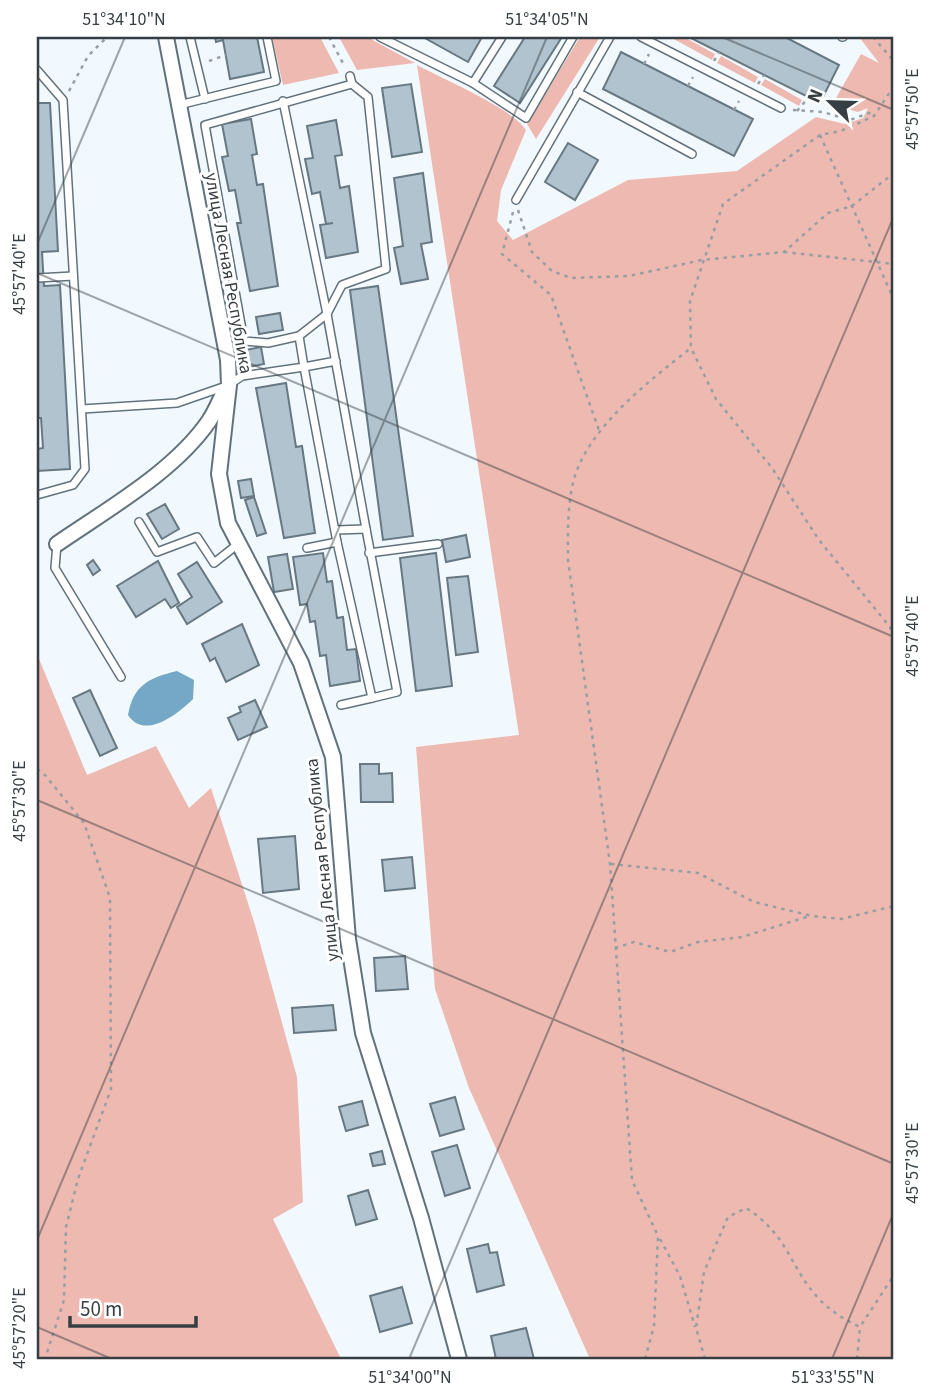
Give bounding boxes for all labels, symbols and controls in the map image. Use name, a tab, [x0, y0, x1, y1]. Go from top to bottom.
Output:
text: 51°34'10"N	[82, 7, 166, 32]
text: 51°34'05"N	[505, 7, 589, 32]
north arrow	[794, 66, 864, 136]
text: 45°57'50"E	[900, 68, 925, 150]
text: N	[801, 85, 831, 107]
street label: улица Лесная Республика	[199, 171, 259, 376]
text: 45°57'40"E	[7, 233, 32, 315]
text: 45°57'40"E	[900, 595, 925, 677]
street label: улица Лесная Республика	[299, 757, 346, 963]
text: 45°57'30"E	[7, 760, 32, 842]
text: 45°57'30"E	[900, 1122, 925, 1204]
scale bar	[70, 1284, 196, 1328]
text: 45°57'20"E	[7, 1287, 32, 1369]
text: 50 m	[80, 1294, 122, 1324]
text: 51°34'00"N	[368, 1365, 452, 1390]
text: 51°33'55"N	[791, 1365, 875, 1390]

